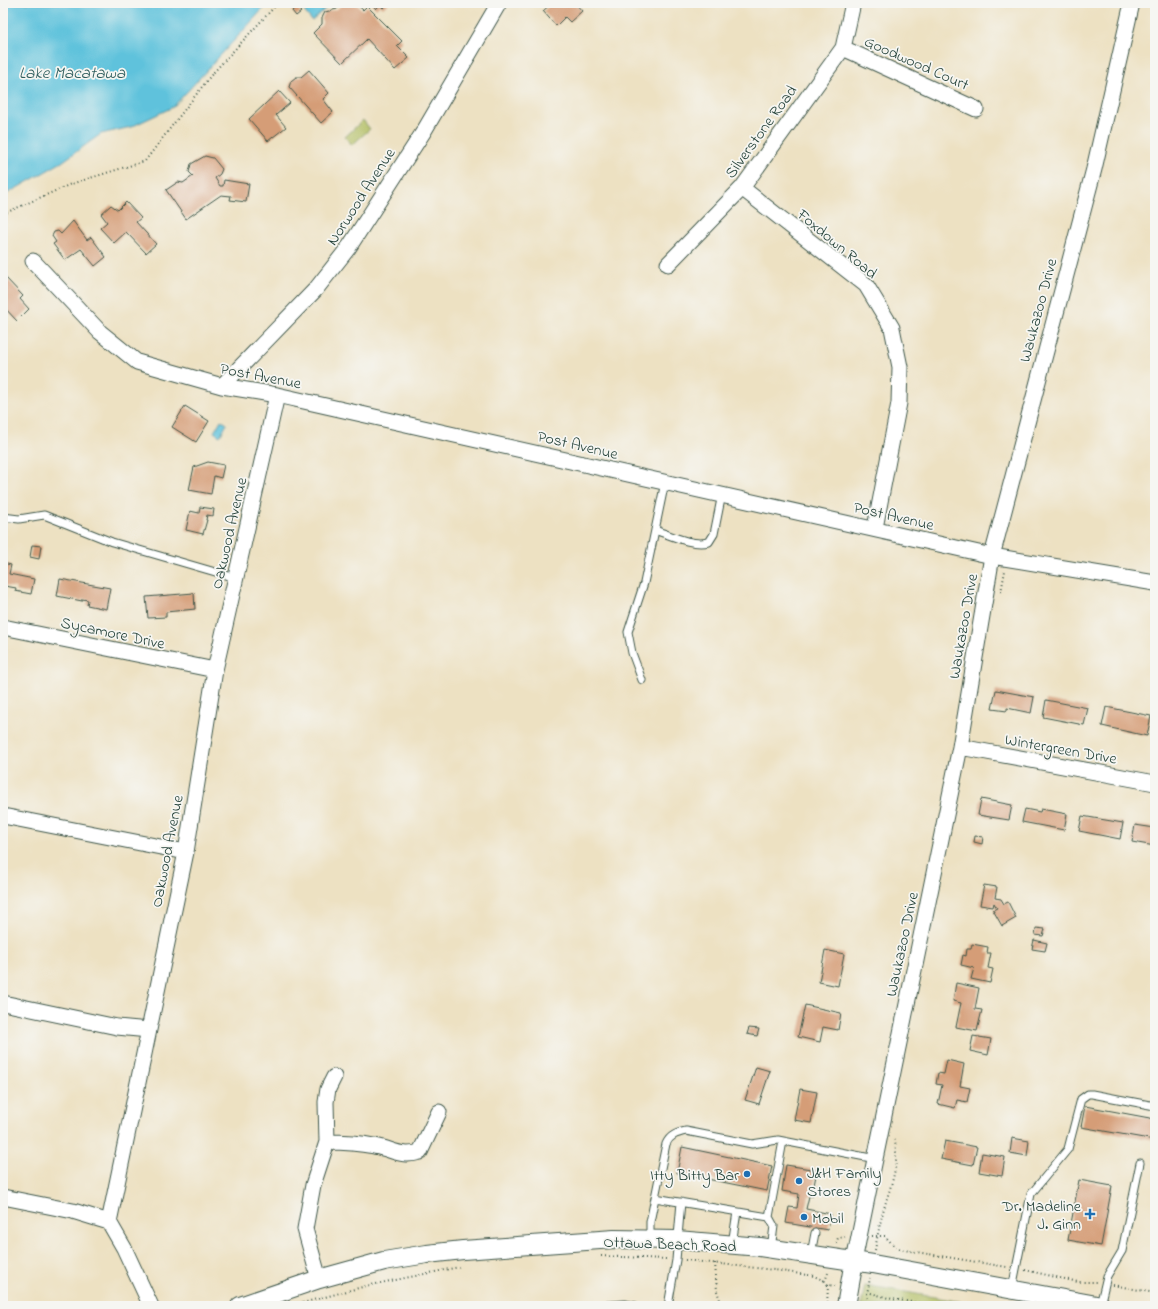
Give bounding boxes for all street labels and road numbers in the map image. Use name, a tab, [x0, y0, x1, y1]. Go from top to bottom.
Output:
street label: Goodwood Court	[860, 30, 973, 98]
street label: Silverstone Road	[719, 80, 804, 184]
street label: Norwood Avenue	[321, 143, 403, 251]
street label: Foxdown Road	[791, 203, 882, 285]
street label: Waukazoo Drive	[1014, 255, 1065, 365]
street label: Post Avenue	[218, 357, 304, 397]
street label: Post Avenue	[535, 425, 621, 467]
street label: Oakwood Avenue	[205, 474, 255, 592]
street label: Post Avenue	[851, 496, 937, 538]
street label: Waukazoo Drive	[943, 571, 985, 681]
street label: Sycamore Drive	[58, 611, 168, 657]
street label: Wintergreen Drive	[1003, 728, 1119, 772]
street label: Oakwood Avenue	[145, 792, 191, 910]
street label: Waukazoo Drive	[880, 889, 926, 999]
street label: Ottawa Beach Road	[603, 1231, 737, 1259]

